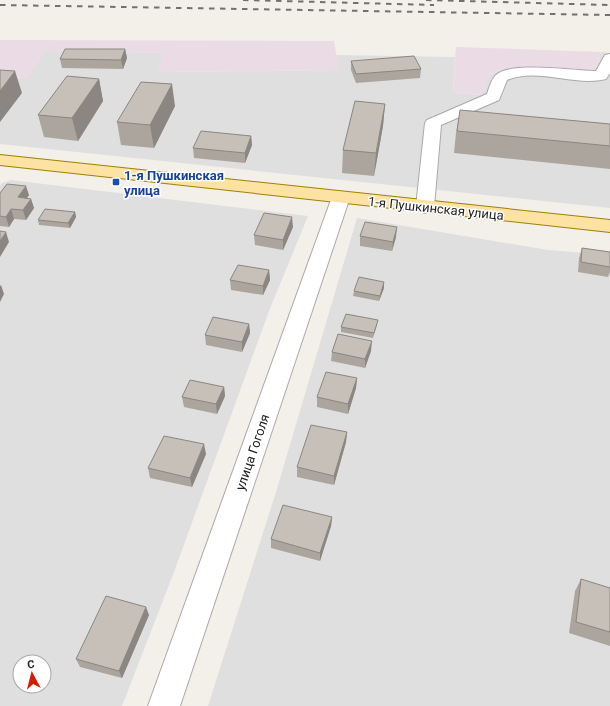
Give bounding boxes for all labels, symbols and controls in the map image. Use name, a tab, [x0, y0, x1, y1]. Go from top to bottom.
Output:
place label: 1-я Пушкинская улица	[124, 168, 224, 198]
marker: 1-я Пушкинская улица	[111, 177, 121, 187]
street label: 1-я Пушкинская улица	[367, 194, 504, 223]
street label: улица Гоголя	[232, 412, 273, 492]
north arrow	[12, 654, 52, 694]
text: С	[26, 658, 35, 671]

